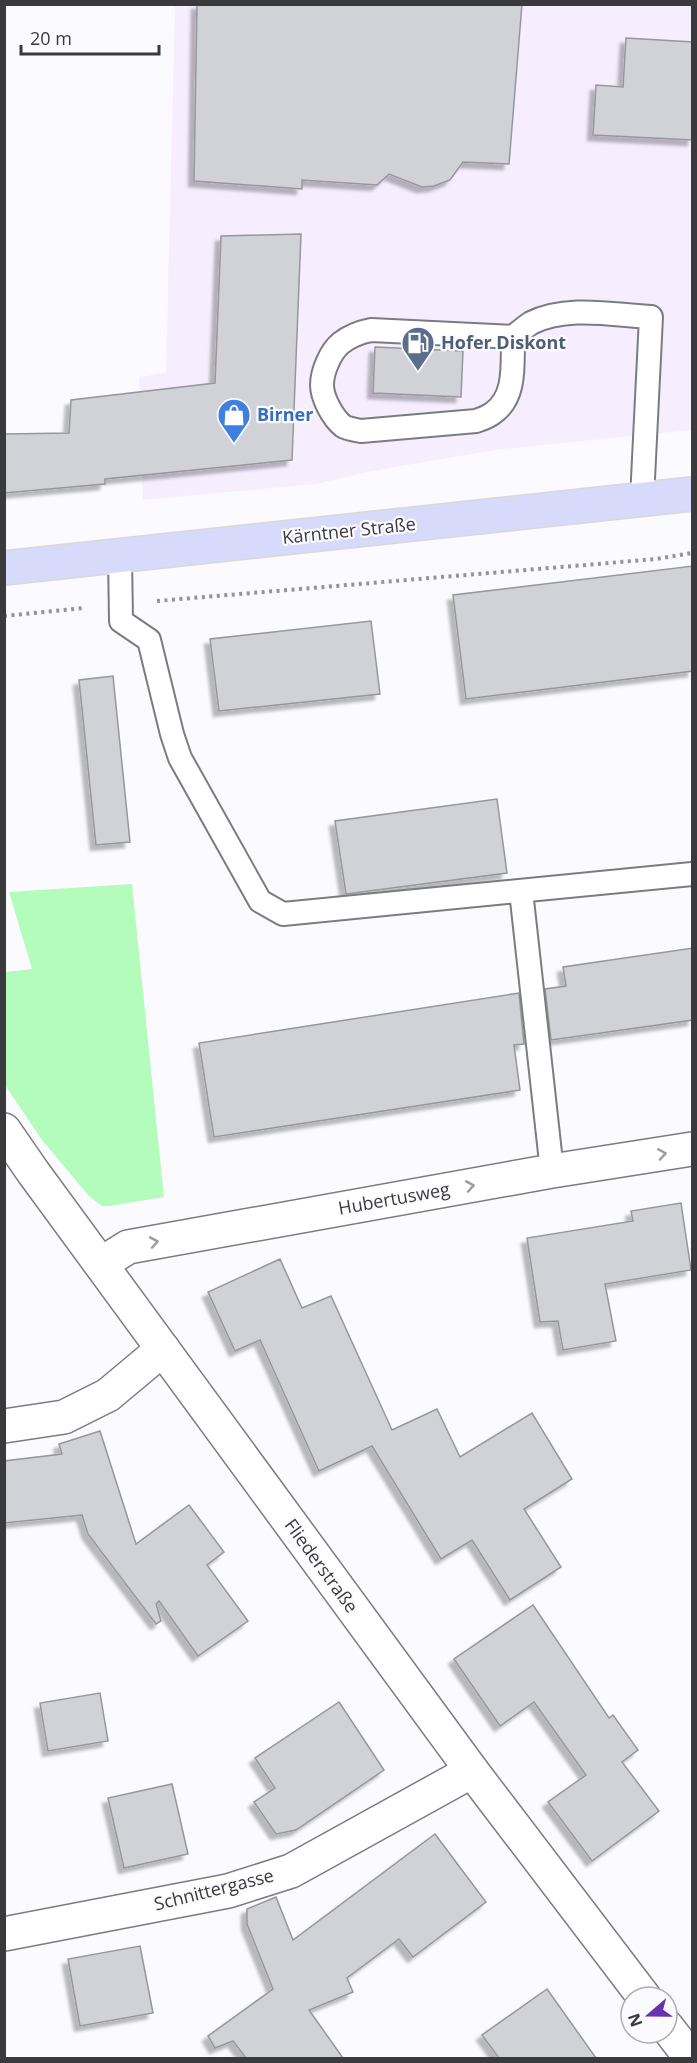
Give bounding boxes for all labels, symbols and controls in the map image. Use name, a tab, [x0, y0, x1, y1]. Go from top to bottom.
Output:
scale bar	[21, 18, 159, 56]
text: 20 m	[30, 26, 72, 50]
fuel station icon: Hofer Diskont	[400, 325, 436, 372]
place label: Hofer Diskont	[441, 330, 566, 354]
shop icon: Birner	[216, 397, 252, 444]
place label: Birner	[257, 402, 313, 426]
street label: Kärntner Straße	[281, 511, 417, 549]
one-way arrow	[658, 1148, 667, 1160]
street label: Hubertusweg	[336, 1176, 452, 1220]
one-way arrow	[465, 1180, 475, 1193]
one-way arrow	[149, 1236, 159, 1249]
street label: Fliederstraße	[280, 1514, 364, 1617]
street label: Schnittergasse	[151, 1863, 276, 1915]
north arrow	[619, 1985, 679, 2045]
text: N	[622, 2010, 647, 2030]

